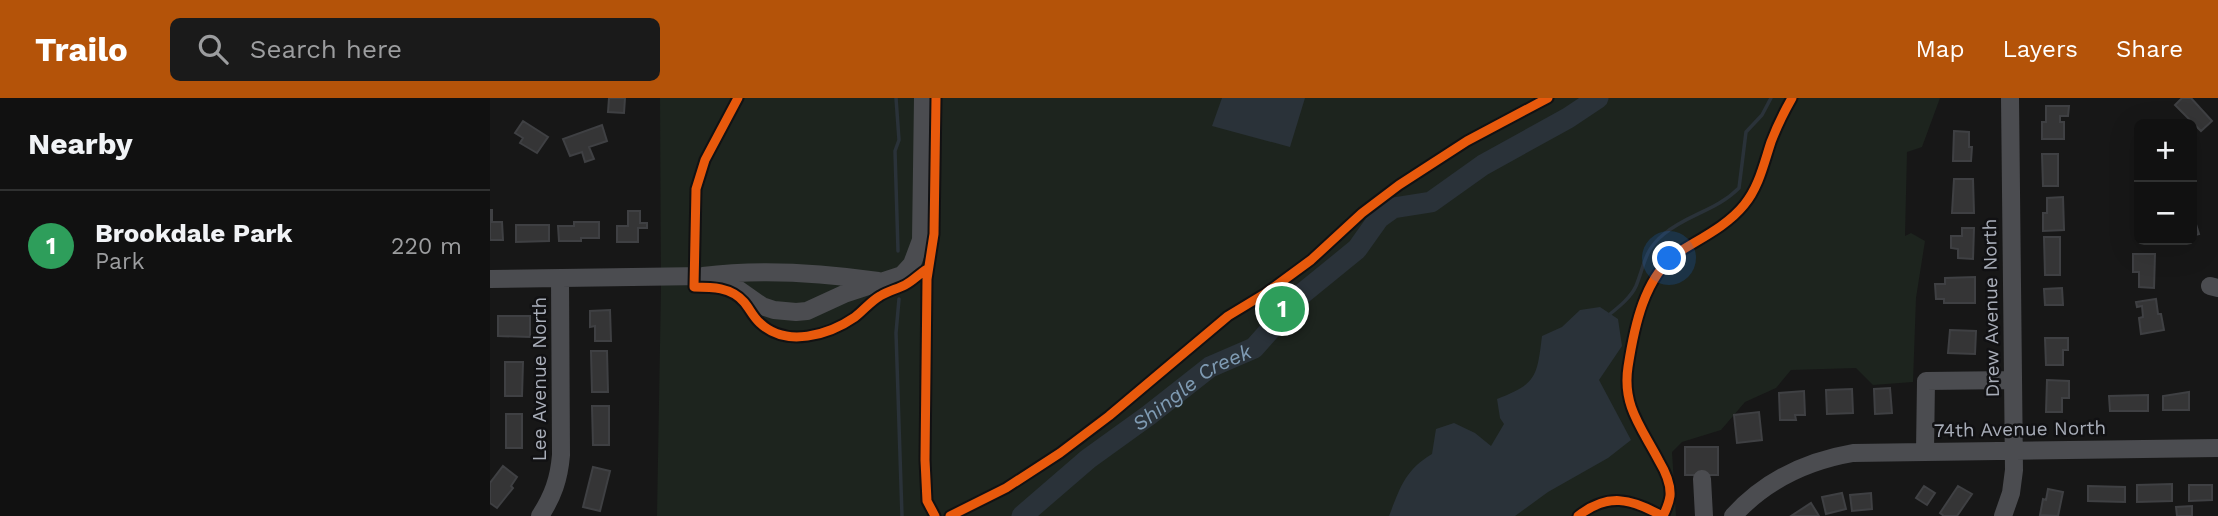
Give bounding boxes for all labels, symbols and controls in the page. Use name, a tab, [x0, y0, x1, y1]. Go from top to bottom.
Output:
search box	[170, 18, 660, 81]
text: Trailo	[35, 30, 128, 69]
icon: search	[194, 30, 232, 68]
text: Search here	[250, 34, 402, 64]
text: Map	[1916, 35, 1964, 63]
text: Layers	[2002, 35, 2078, 63]
text: Share	[2116, 35, 2183, 63]
map controls	[2134, 119, 2197, 245]
button: +	[2134, 119, 2197, 182]
text: Nearby	[28, 126, 133, 161]
button: −	[2134, 182, 2197, 245]
text: Brookdale Park	[95, 218, 293, 248]
street label: Drew Avenue North	[1978, 218, 2004, 398]
text: 1	[46, 233, 56, 260]
text: 220 m	[391, 233, 462, 260]
your location	[1652, 241, 1686, 275]
text: Park	[95, 248, 144, 275]
pin: 1	[1259, 283, 1305, 335]
street label: Lee Avenue North	[528, 297, 551, 461]
water label: Shingle Creek	[1127, 338, 1256, 436]
street label: 74th Avenue North	[1934, 416, 2106, 442]

